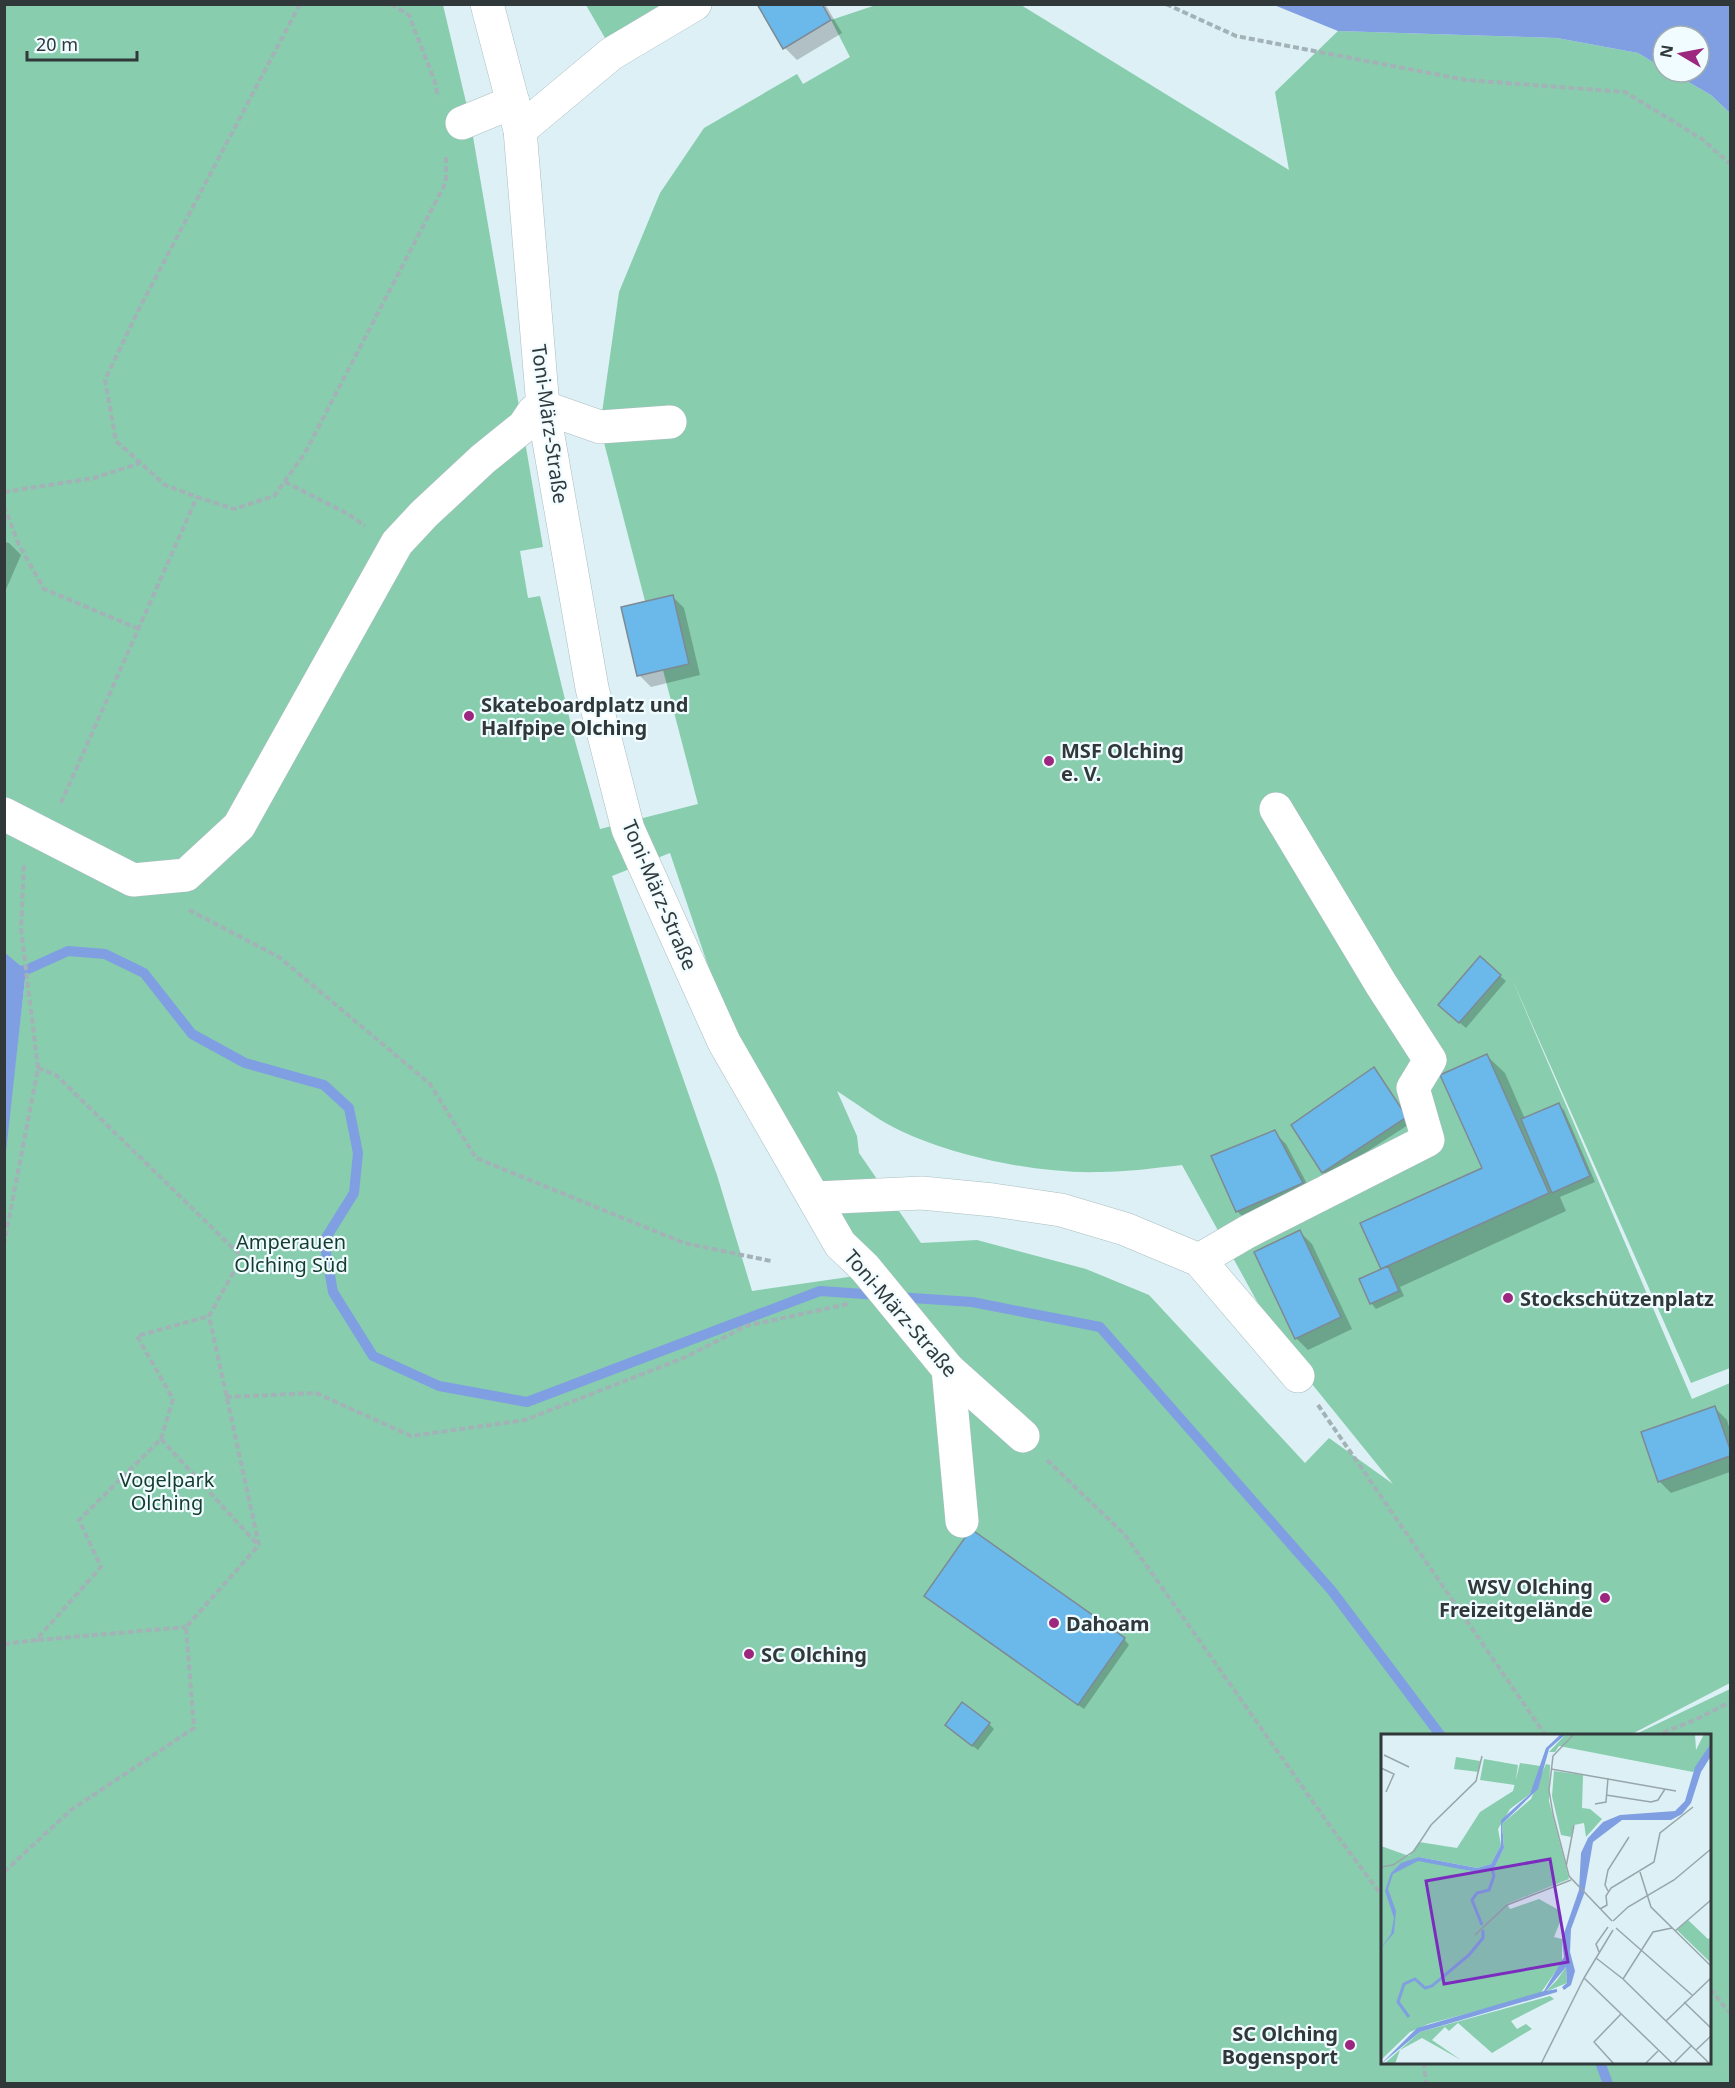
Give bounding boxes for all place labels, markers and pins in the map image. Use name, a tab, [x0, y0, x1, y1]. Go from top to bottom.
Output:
place label: Skateboardplatz und Halfpipe Olching	[481, 691, 688, 741]
marker: Skateboardplatz und Halfpipe Olching	[462, 709, 476, 723]
place label: MSF Olching e. V.	[1061, 737, 1184, 787]
marker: MSF Olching e. V.	[1042, 754, 1056, 768]
place label: Stockschützenplatz	[1520, 1285, 1714, 1312]
marker: Stockschützenplatz	[1501, 1291, 1515, 1305]
place label: WSV Olching Freizeitgelände	[1439, 1573, 1593, 1623]
marker: WSV Olching Freizeitgelände	[1598, 1591, 1612, 1605]
place label: Dahoam	[1066, 1610, 1150, 1637]
marker: Dahoam	[1047, 1616, 1061, 1630]
place label: SC Olching	[761, 1641, 867, 1668]
marker: SC Olching	[742, 1647, 756, 1661]
place label: SC Olching Bogensport	[1222, 2020, 1338, 2070]
marker: SC Olching Bogensport	[1343, 2038, 1357, 2052]

